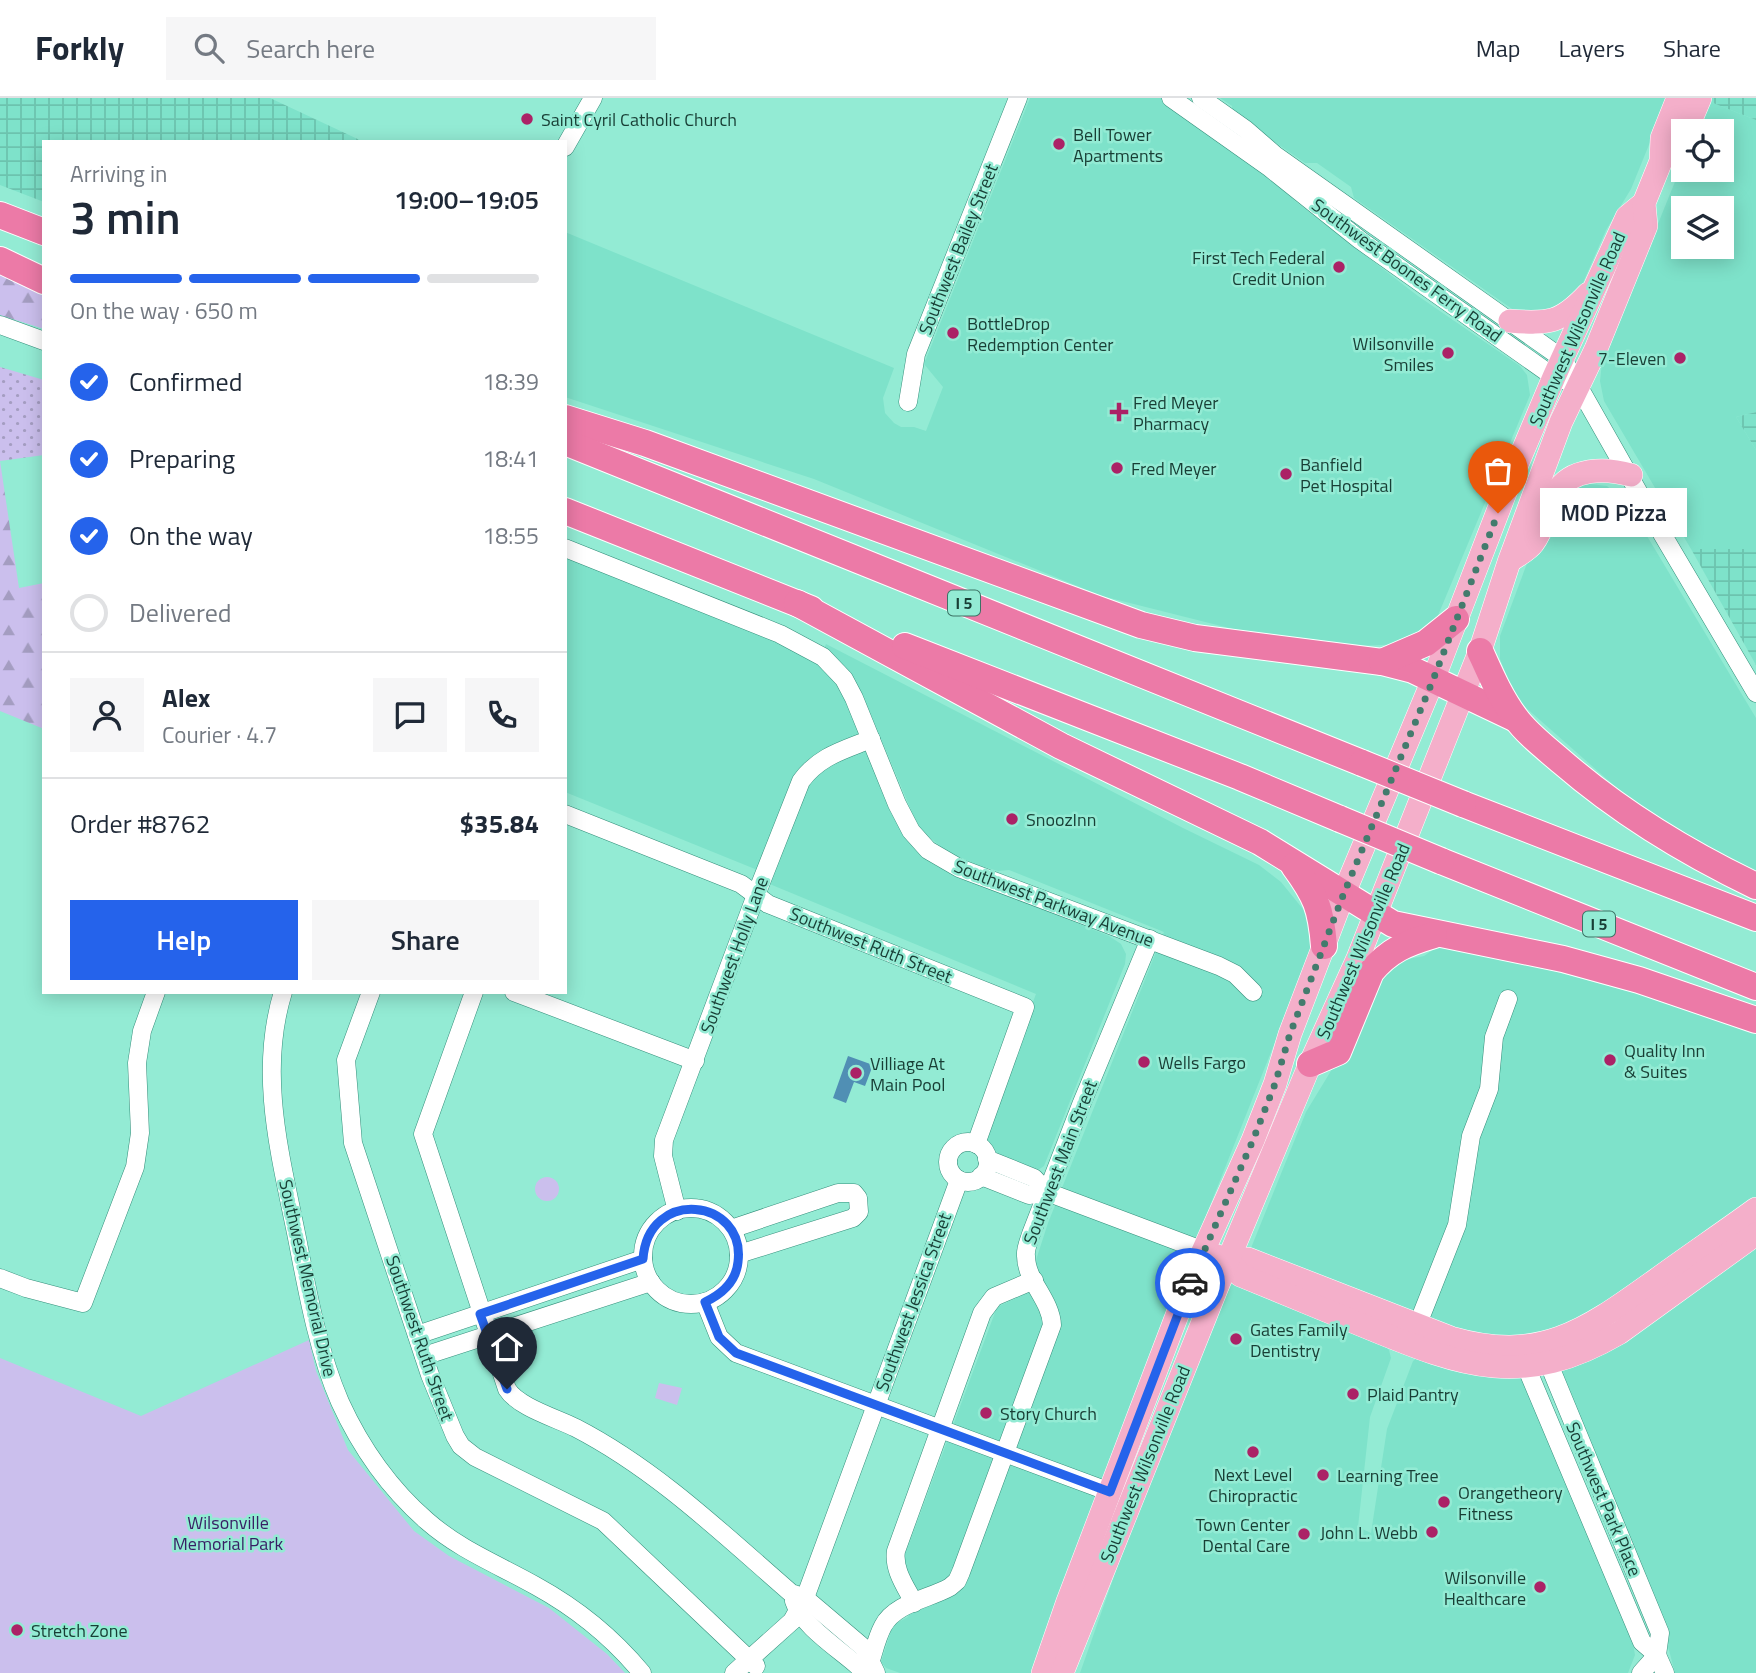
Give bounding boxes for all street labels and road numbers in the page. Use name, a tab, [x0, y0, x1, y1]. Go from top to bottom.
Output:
street label: Southwest Bailey Street	[911, 159, 1005, 339]
street label: Southwest Boones Ferry Road	[1306, 192, 1508, 348]
street label: Southwest Wilsonville Road	[1522, 227, 1632, 431]
road number: I 5	[948, 590, 980, 616]
street label: Southwest Wilsonville Road	[1309, 839, 1417, 1043]
street label: Southwest Parkway Avenue	[950, 852, 1158, 954]
street label: Southwest Holly Lane	[693, 873, 775, 1037]
street label: Southwest Ruth Street	[786, 900, 957, 990]
road number: I 5	[1583, 912, 1615, 936]
street label: Southwest Main Street	[1016, 1075, 1104, 1248]
street label: Southwest Memorial Drive	[272, 1177, 344, 1379]
street label: Southwest Jessica Street	[868, 1208, 958, 1395]
street label: Southwest Ruth Street	[379, 1252, 461, 1425]
street label: Southwest Wilsonville Road	[1093, 1361, 1197, 1567]
street label: Southwest Park Place	[1559, 1418, 1649, 1580]

